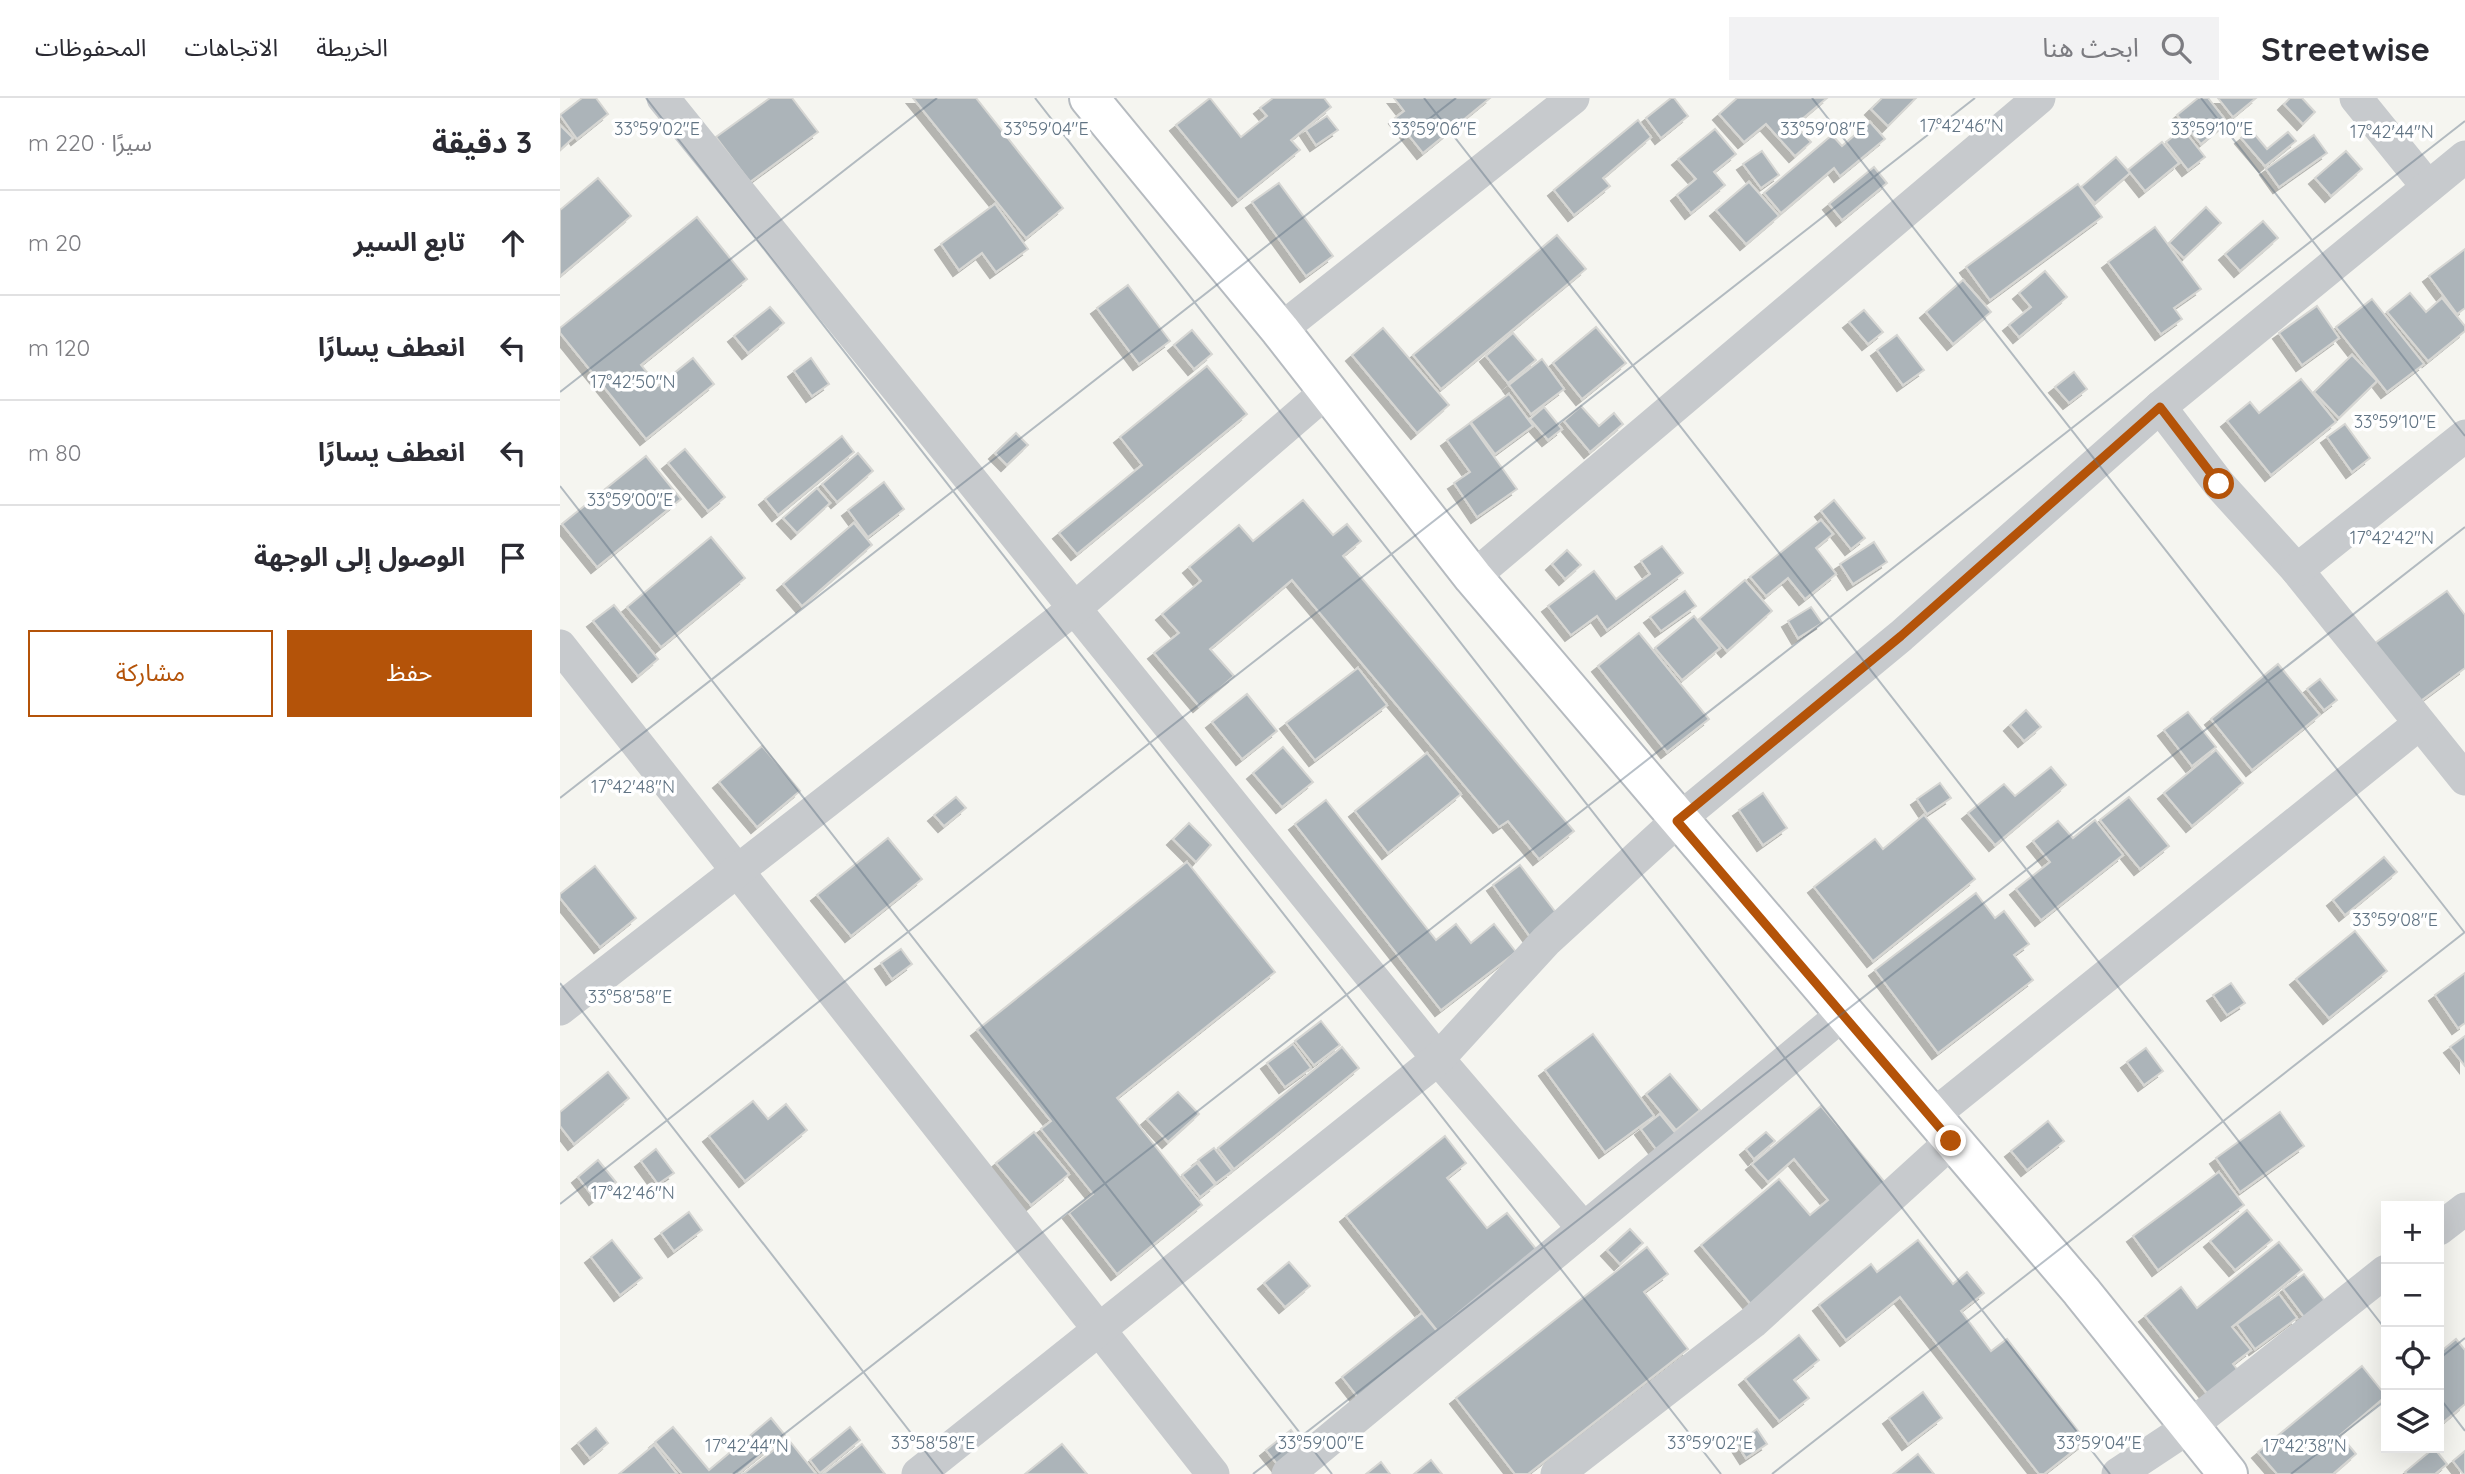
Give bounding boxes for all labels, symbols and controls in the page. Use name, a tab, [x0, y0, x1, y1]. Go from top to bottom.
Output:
search box	[1729, 17, 2219, 80]
text: Streetwise	[2261, 28, 2430, 69]
icon: search	[2157, 29, 2195, 67]
text: ابحث هنا	[2042, 31, 2139, 64]
text: المحفوظات	[35, 32, 146, 62]
text: الاتجاهات	[184, 32, 278, 62]
text: الخريطة	[316, 32, 388, 62]
text: 17°42'46"N	[1920, 114, 2004, 137]
text: 33°59'02"E	[614, 117, 700, 140]
text: 33°59'04"E	[1003, 117, 1089, 140]
text: 33°59'06"E	[1391, 117, 1477, 140]
text: 33°59'08"E	[1780, 117, 1866, 140]
text: 33°59'10"E	[2171, 117, 2253, 140]
text: 17°42'44"N	[2350, 120, 2434, 143]
text: 3 دقيقة	[432, 123, 532, 161]
text: سيرًا · 220 m	[28, 128, 152, 157]
icon: ahead	[494, 224, 532, 262]
text: تابع السير	[353, 225, 465, 258]
text: 20 m	[28, 228, 82, 257]
icon: left	[494, 329, 532, 367]
text: انعطف يسارًا	[318, 330, 465, 363]
text: 120 m	[28, 333, 90, 362]
text: 17°42'50"N	[590, 370, 676, 393]
text: 33°59'10"E	[2354, 410, 2436, 433]
icon: left	[494, 434, 532, 472]
text: انعطف يسارًا	[318, 435, 465, 468]
text: 80 m	[28, 438, 81, 467]
route start	[2203, 468, 2234, 499]
text: 33°59'00"E	[587, 488, 673, 511]
text: 17°42'42"N	[2350, 526, 2434, 549]
icon: arrive	[494, 539, 532, 577]
text: الوصول إلى الوجهة	[254, 540, 465, 573]
button: مشاركة	[28, 630, 273, 717]
button: حفظ	[287, 630, 532, 717]
text: 17°42'48"N	[591, 775, 675, 798]
text: 33°59'08"E	[2352, 908, 2438, 931]
text: 33°58'58"E	[588, 985, 672, 1008]
route end	[1935, 1125, 1966, 1156]
text: 17°42'46"N	[591, 1181, 675, 1204]
map controls	[2381, 1201, 2444, 1453]
button: +	[2381, 1201, 2444, 1264]
button: −	[2381, 1264, 2444, 1327]
button: locate	[2381, 1327, 2444, 1390]
button: layers	[2381, 1390, 2444, 1453]
text: 33°58'58"E	[891, 1431, 975, 1454]
text: 33°59'00"E	[1278, 1431, 1364, 1454]
text: 33°59'02"E	[1667, 1431, 1753, 1454]
text: 33°59'04"E	[2056, 1431, 2142, 1454]
text: 17°42'44"N	[705, 1434, 789, 1457]
text: 17°42'38"N	[2263, 1434, 2347, 1457]

